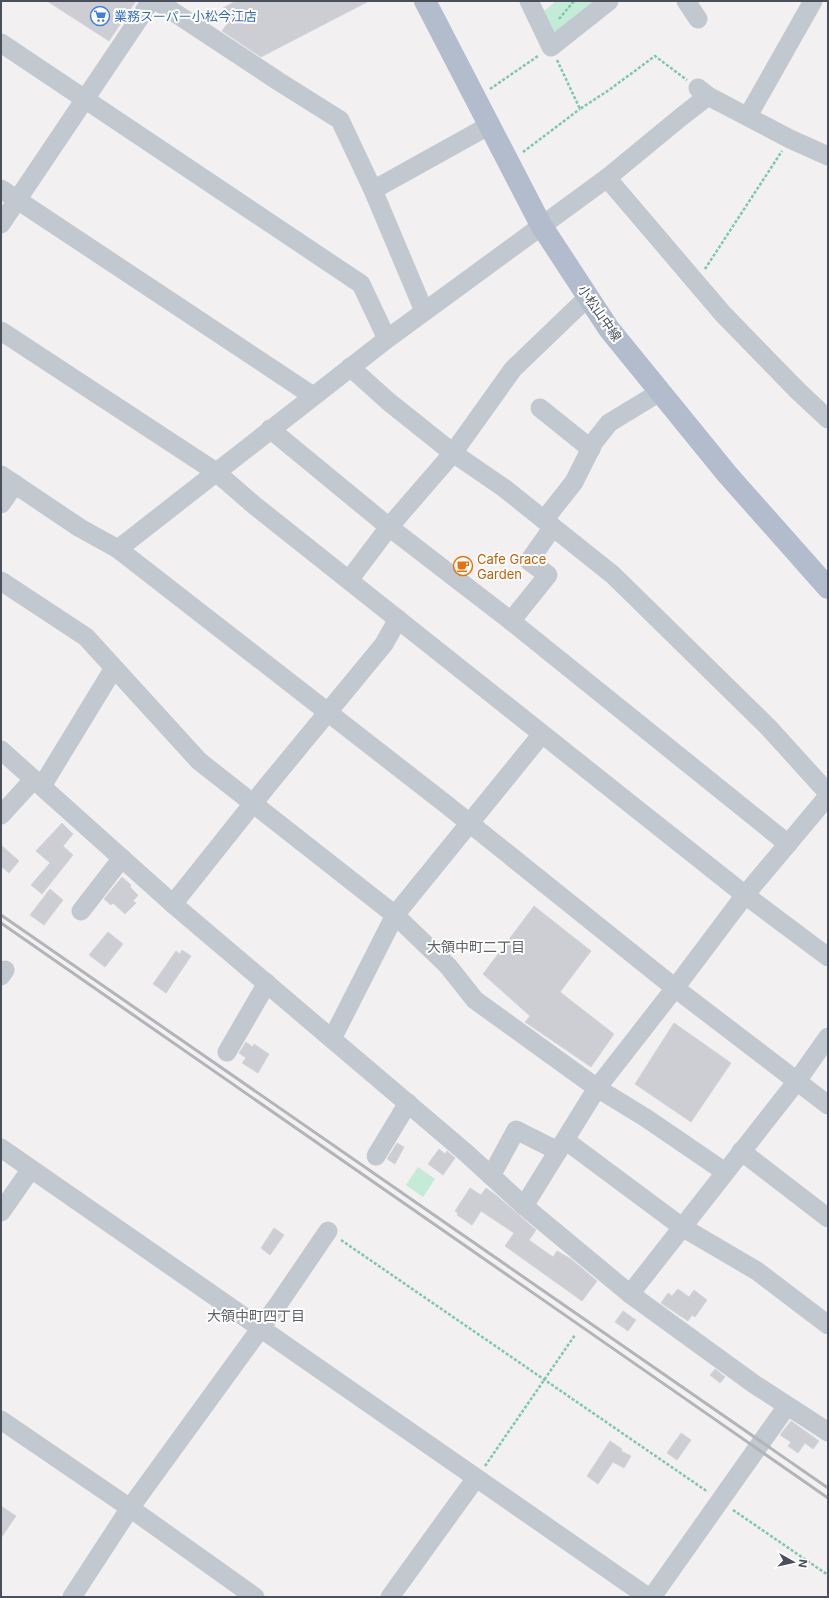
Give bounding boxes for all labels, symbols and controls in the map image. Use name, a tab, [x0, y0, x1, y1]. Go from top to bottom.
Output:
supermarket icon: 業務スーパー小松今江店	[89, 5, 111, 27]
place label: 業務スーパー小松今江店	[114, 8, 257, 24]
street label: 小松山中線	[575, 282, 625, 344]
place label: Cafe Grace Garden	[477, 551, 546, 582]
cafe icon: Cafe Grace Garden	[452, 555, 474, 577]
district label: 大領中町二丁目	[427, 938, 525, 955]
district label: 大領中町四丁目	[207, 1307, 305, 1324]
north arrow	[773, 1542, 813, 1582]
text: N	[795, 1558, 810, 1569]

